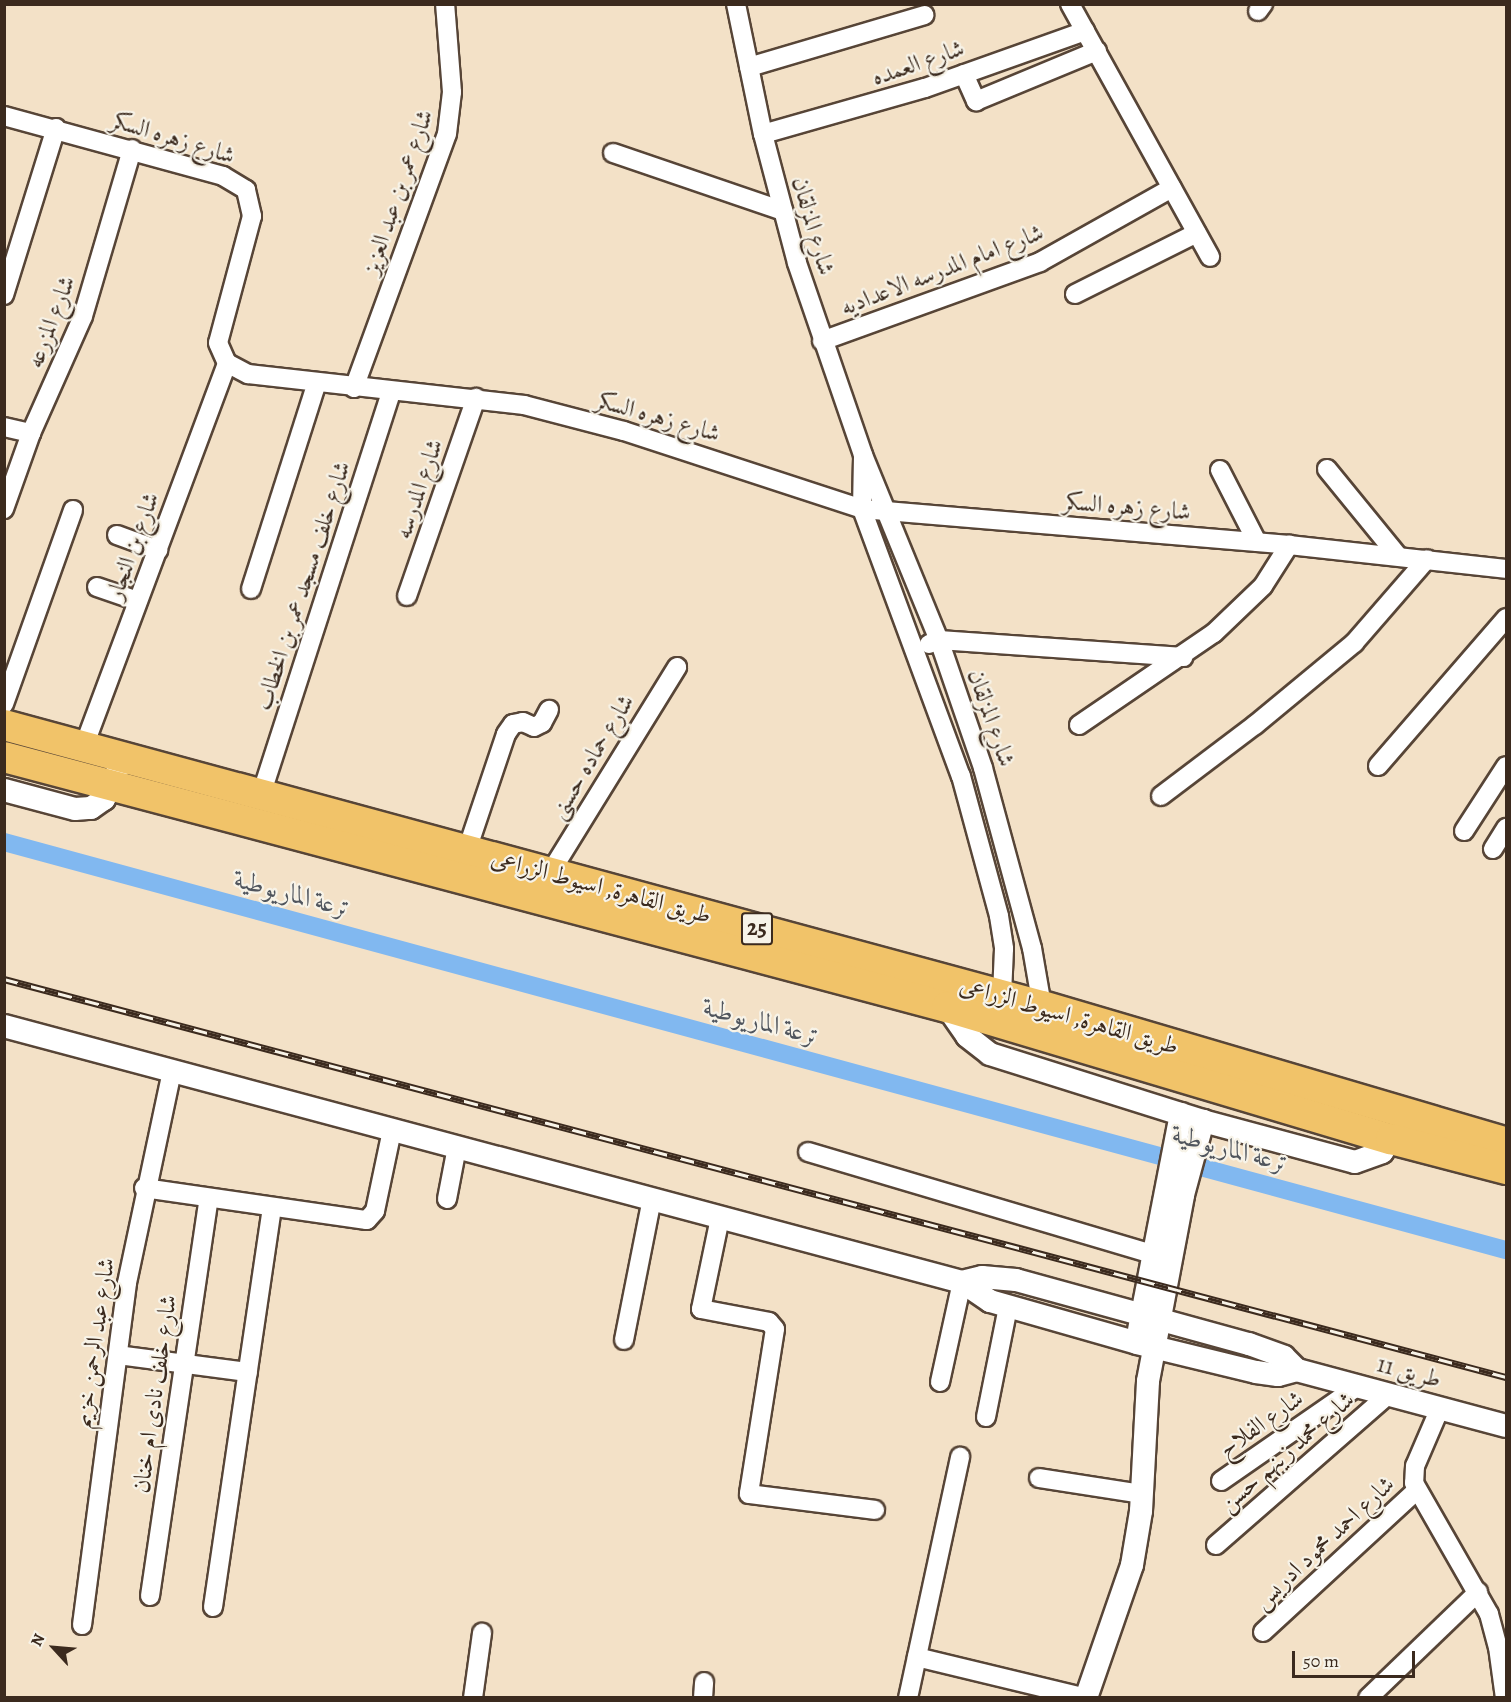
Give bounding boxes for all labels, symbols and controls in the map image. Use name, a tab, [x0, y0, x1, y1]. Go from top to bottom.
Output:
street label: شارع العمده	[868, 34, 968, 92]
street label: شارع زهره السكر	[108, 106, 238, 170]
street label: شارع عمر بن عبد العزيز	[356, 106, 440, 278]
street label: شارع المزلقان	[785, 174, 841, 278]
street label: شارع امام المدرسه الاعداديه	[836, 218, 1048, 322]
street label: شارع المزرعه	[20, 272, 82, 372]
street label: شارع زهره السكر	[593, 386, 723, 448]
street label: شارع المدرسه	[388, 435, 450, 543]
street label: شارع خلف مسجد عمر بن الخطاب	[249, 458, 357, 714]
street label: شارع زهره السكر	[1062, 487, 1192, 527]
street label: شارع بن النجار	[100, 488, 166, 604]
street label: شارع المزلقان	[961, 666, 1021, 770]
street label: شارع حماده حسنى	[543, 689, 641, 825]
street label: طريق القاهرة, اسيوط الزراعى	[488, 844, 714, 930]
water label: ترعة الماريوطية	[231, 863, 355, 925]
road number: 25	[740, 910, 774, 948]
street label: طريق القاهرة, اسيوط الزراعى	[956, 971, 1182, 1061]
water label: ترعة الماريوطية	[700, 991, 824, 1053]
water label: ترعة الماريوطية	[1169, 1118, 1293, 1180]
street label: شارع عبد الرحمن خزيم	[69, 1256, 121, 1430]
street label: شارع خلف نادى ام خنان	[127, 1293, 183, 1495]
street label: طريق 11	[1374, 1350, 1444, 1394]
street label: شارع الفلاح	[1213, 1384, 1309, 1464]
street label: شارع محمد زينهم حسن	[1214, 1386, 1360, 1518]
street label: شارع احمد محمود ادريس	[1247, 1470, 1401, 1616]
north arrow	[24, 1618, 84, 1678]
text: N	[25, 1630, 50, 1650]
scale bar	[1295, 1639, 1418, 1677]
text: 50 m	[1303, 1649, 1339, 1673]

